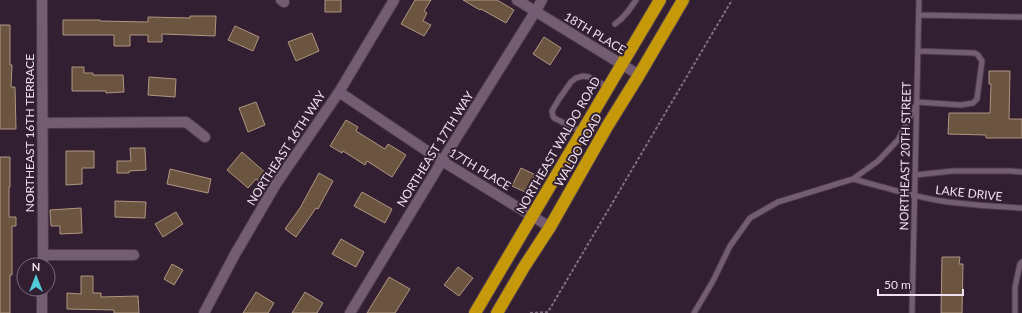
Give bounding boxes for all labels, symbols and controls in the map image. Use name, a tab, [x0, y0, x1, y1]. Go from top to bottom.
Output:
street label: 18TH PLACE	[561, 9, 629, 57]
street label: NORTHEAST 16TH TERRACE	[22, 54, 37, 212]
street label: NORTHEAST WALDO ROAD	[513, 74, 603, 216]
street label: NORTHEAST 20TH STREET	[896, 81, 914, 231]
street label: NORTHEAST 16TH WAY	[243, 88, 329, 208]
street label: NORTHEAST 17TH WAY	[393, 88, 477, 210]
street label: WALDO ROAD	[551, 111, 605, 189]
street label: 17TH PLACE	[446, 145, 514, 193]
street label: LAKE DRIVE	[935, 182, 1003, 204]
north arrow	[16, 257, 56, 297]
text: N	[32, 260, 40, 273]
scale bar	[878, 271, 963, 297]
text: 50 m	[884, 277, 911, 292]

